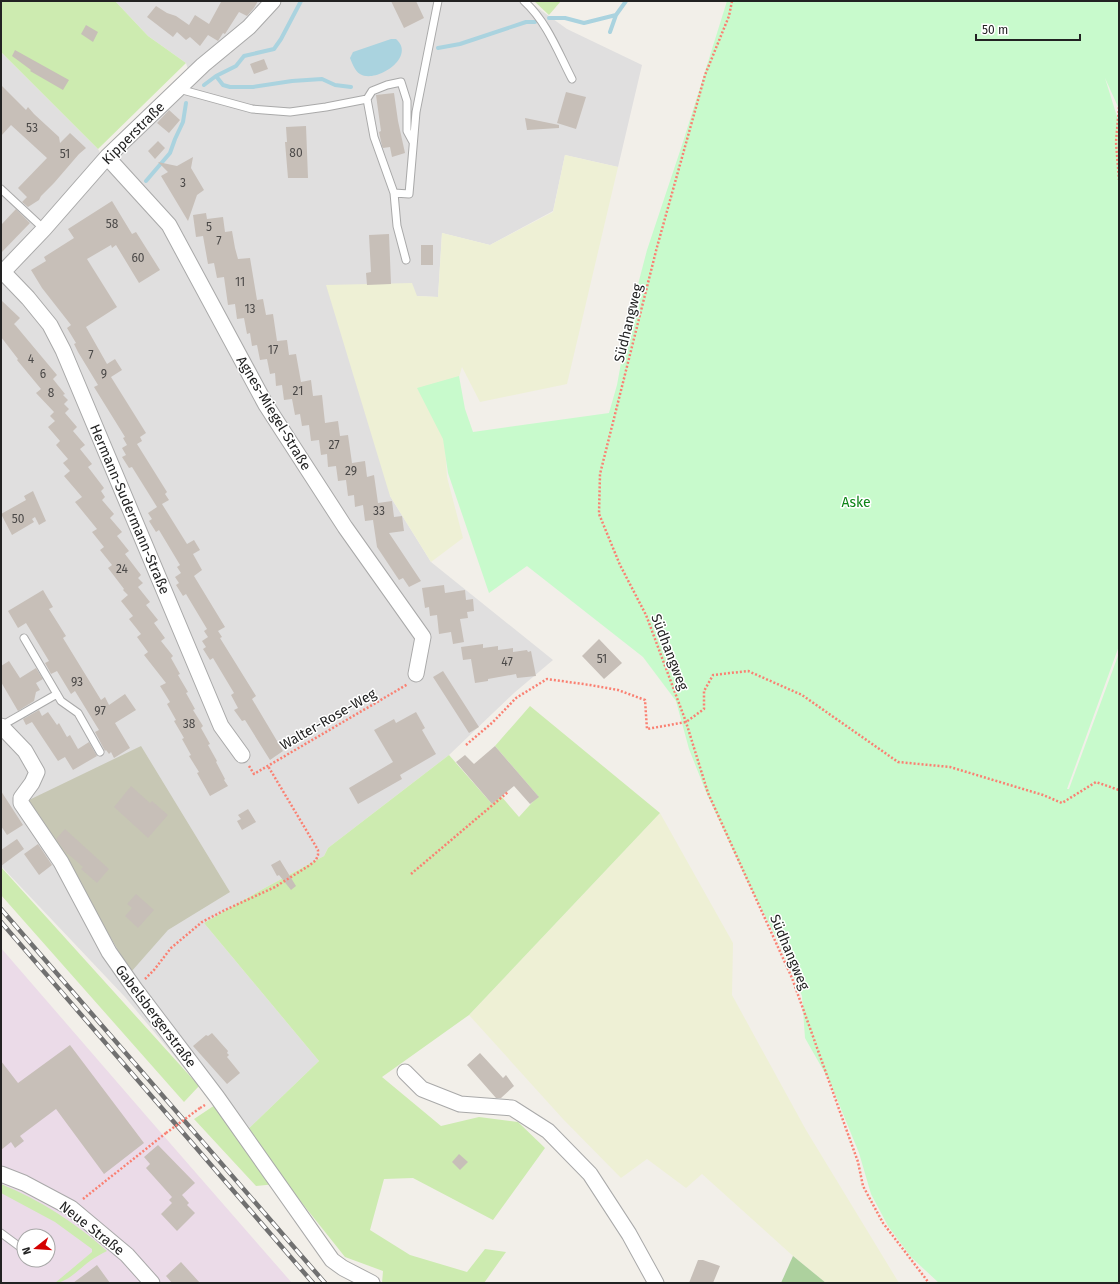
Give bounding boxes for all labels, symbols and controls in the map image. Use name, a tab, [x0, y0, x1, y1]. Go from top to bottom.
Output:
scale bar	[976, 16, 1080, 42]
text: 50 m	[982, 23, 1008, 37]
street label: Kipperstraße	[98, 98, 168, 168]
house number: 53	[26, 121, 38, 135]
house number: 80	[289, 146, 303, 160]
house number: 51	[60, 147, 70, 161]
house number: 3	[180, 176, 186, 190]
house number: 58	[106, 217, 119, 231]
house number: 5	[206, 220, 212, 234]
house number: 7	[216, 234, 222, 248]
house number: 60	[131, 251, 145, 265]
house number: 11	[235, 275, 245, 289]
street label: Südhangweg	[611, 281, 647, 364]
house number: 13	[244, 302, 256, 316]
house number: 17	[268, 343, 278, 357]
house number: 7	[88, 348, 94, 362]
house number: 4	[28, 352, 35, 366]
street label: Agnes-Miegel-Straße	[233, 353, 314, 474]
house number: 6	[40, 367, 46, 381]
house number: 9	[101, 367, 107, 381]
house number: 21	[293, 384, 303, 398]
house number: 8	[48, 386, 55, 400]
street label: Hermann-Sudermann-Straße	[86, 422, 173, 597]
house number: 27	[328, 438, 340, 452]
house number: 29	[345, 464, 357, 478]
park label: Aske	[841, 494, 871, 511]
house number: 33	[373, 504, 385, 518]
house number: 50	[12, 512, 25, 526]
house number: 24	[116, 562, 129, 576]
street label: Südhangweg	[647, 612, 692, 693]
house number: 51	[597, 652, 607, 666]
house number: 47	[501, 655, 513, 669]
house number: 93	[71, 675, 83, 689]
street label: Walter-Rose-Weg	[277, 685, 380, 754]
house number: 97	[94, 704, 106, 718]
house number: 38	[183, 717, 196, 731]
street label: Südhangweg	[766, 912, 813, 993]
street label: Gabelsbergerstraße	[111, 962, 200, 1071]
street label: Neue Straße	[56, 1198, 128, 1259]
north arrow	[16, 1228, 56, 1268]
text: N	[20, 1245, 34, 1256]

